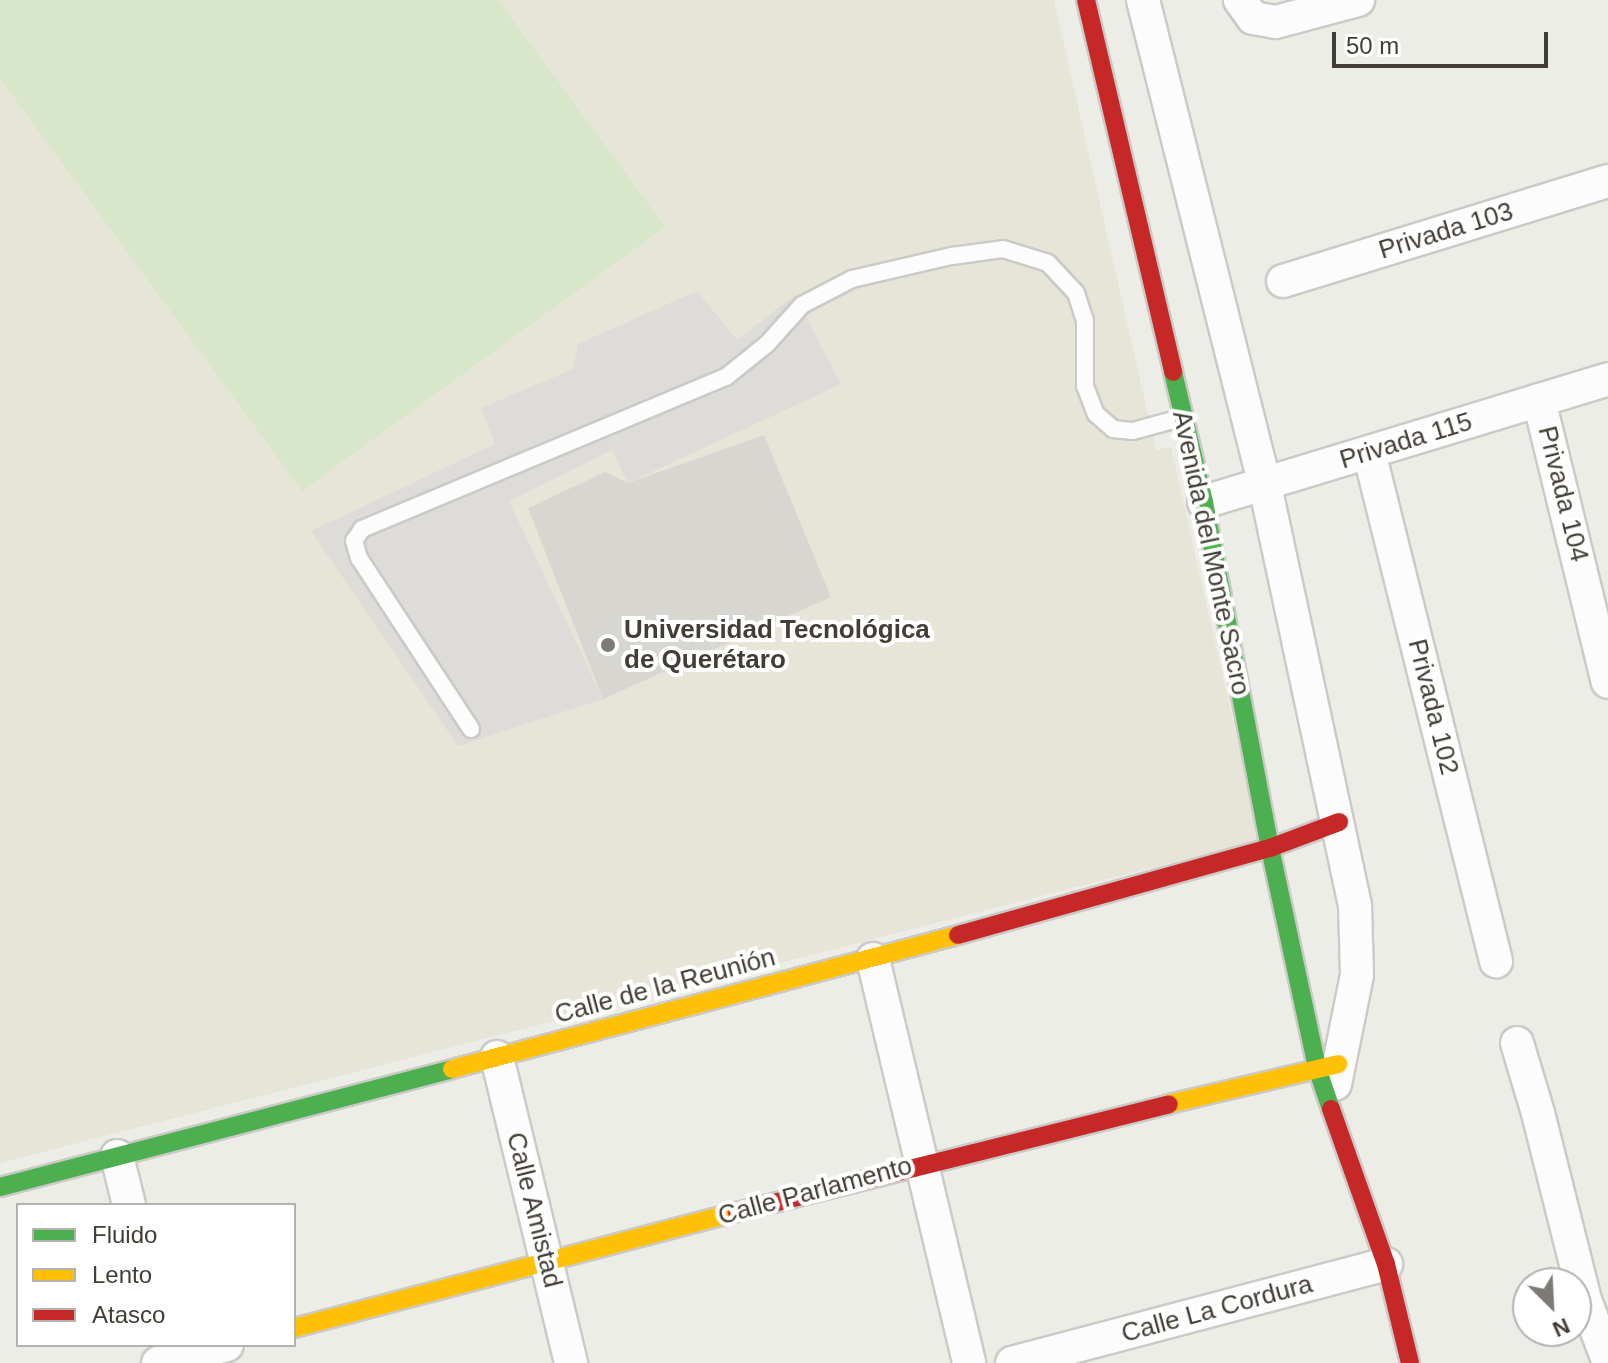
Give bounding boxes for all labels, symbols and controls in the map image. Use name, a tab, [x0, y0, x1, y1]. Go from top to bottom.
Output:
scale bar	[1336, 16, 1552, 66]
text: 50 m	[1346, 32, 1399, 59]
street label: Privada 103	[1375, 196, 1517, 266]
street label: Privada 115	[1336, 406, 1476, 476]
street label: Avenida del Monte Sacro	[1166, 408, 1256, 698]
street label: Privada 104	[1531, 423, 1595, 565]
place label: Universidad Tecnológica de Querétaro	[624, 614, 930, 676]
marker: Universidad Tecnológica de Querétaro	[599, 636, 617, 654]
street label: Privada 102	[1401, 636, 1465, 778]
street label: Calle de la Reunión	[551, 942, 779, 1030]
street label: Calle Amistad	[499, 1128, 569, 1292]
street label: Calle Parlamento	[715, 1150, 915, 1232]
legend	[16, 1203, 296, 1347]
text: Fluido	[92, 1221, 157, 1248]
text: Lento	[92, 1261, 152, 1288]
north arrow	[1512, 1267, 1592, 1347]
street label: Calle La Cordura	[1118, 1268, 1316, 1350]
text: Atasco	[92, 1301, 165, 1328]
text: N	[1549, 1313, 1574, 1342]

